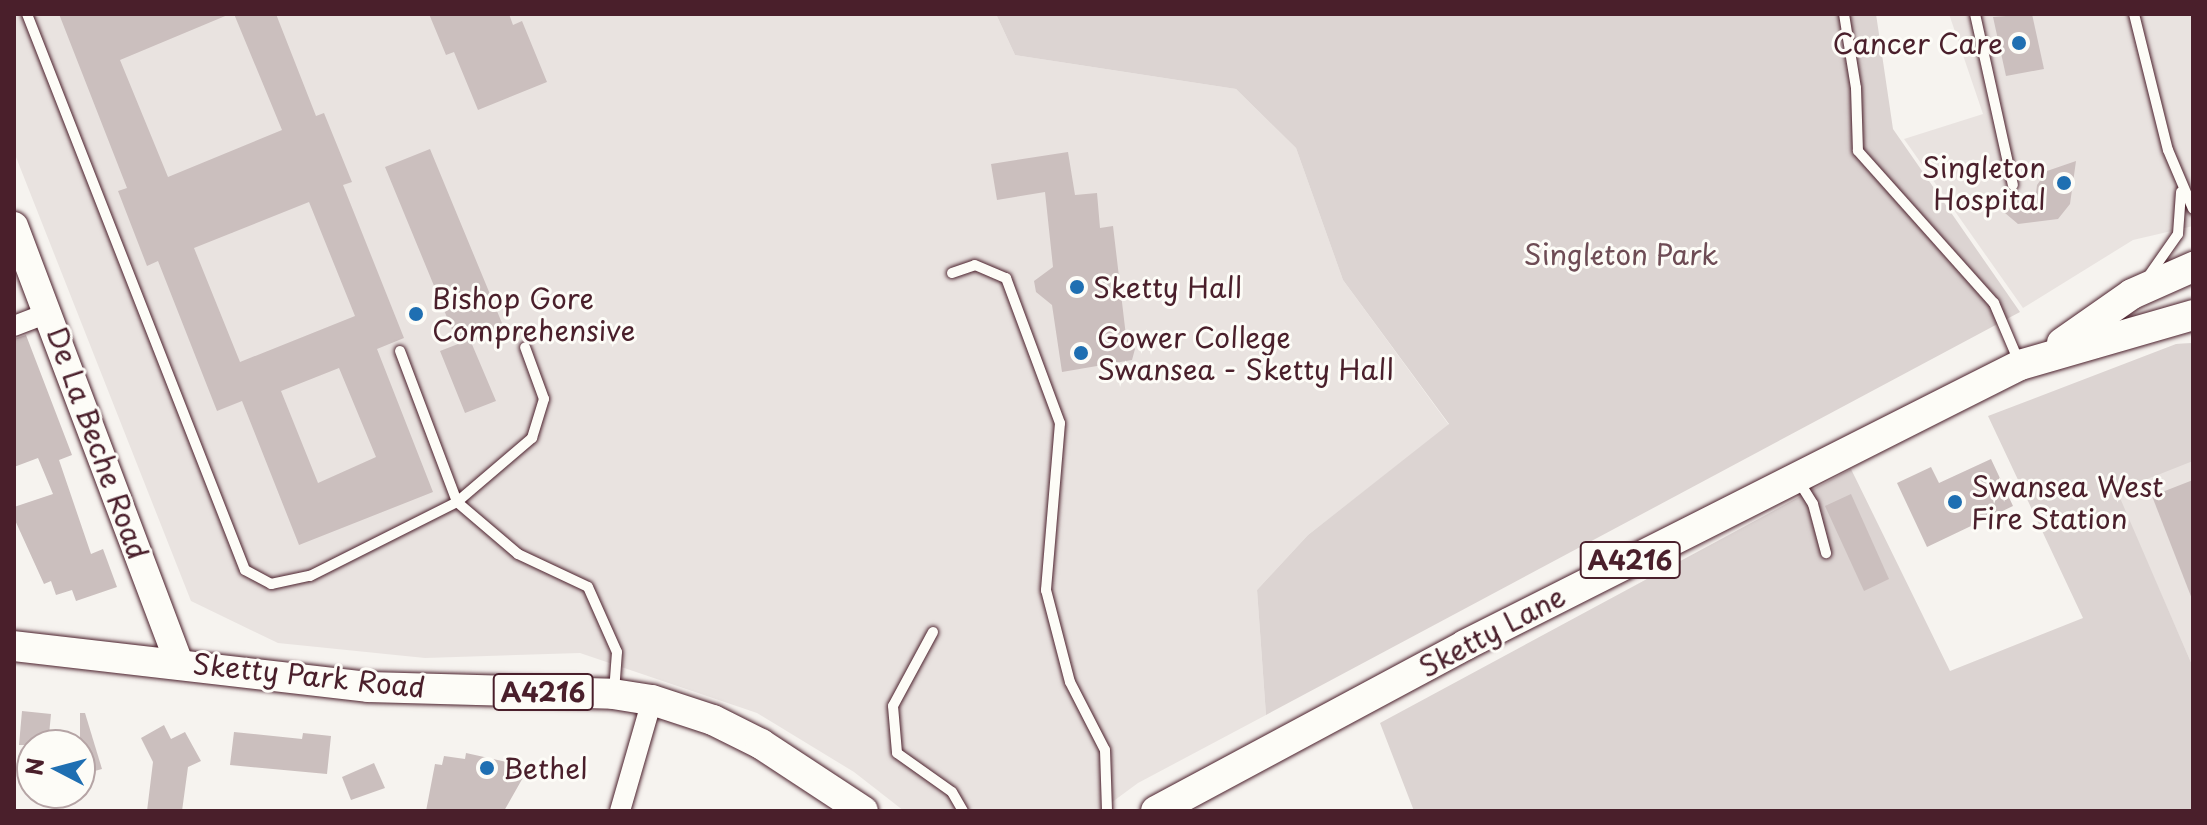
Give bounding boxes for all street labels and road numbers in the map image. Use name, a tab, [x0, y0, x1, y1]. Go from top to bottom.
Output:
street label: De La Beche Road	[40, 322, 156, 564]
road number: A4216	[1578, 538, 1682, 582]
street label: Sketty Lane	[1413, 578, 1571, 684]
street label: Sketty Park Road	[190, 646, 428, 704]
road number: A4216	[491, 670, 595, 714]

